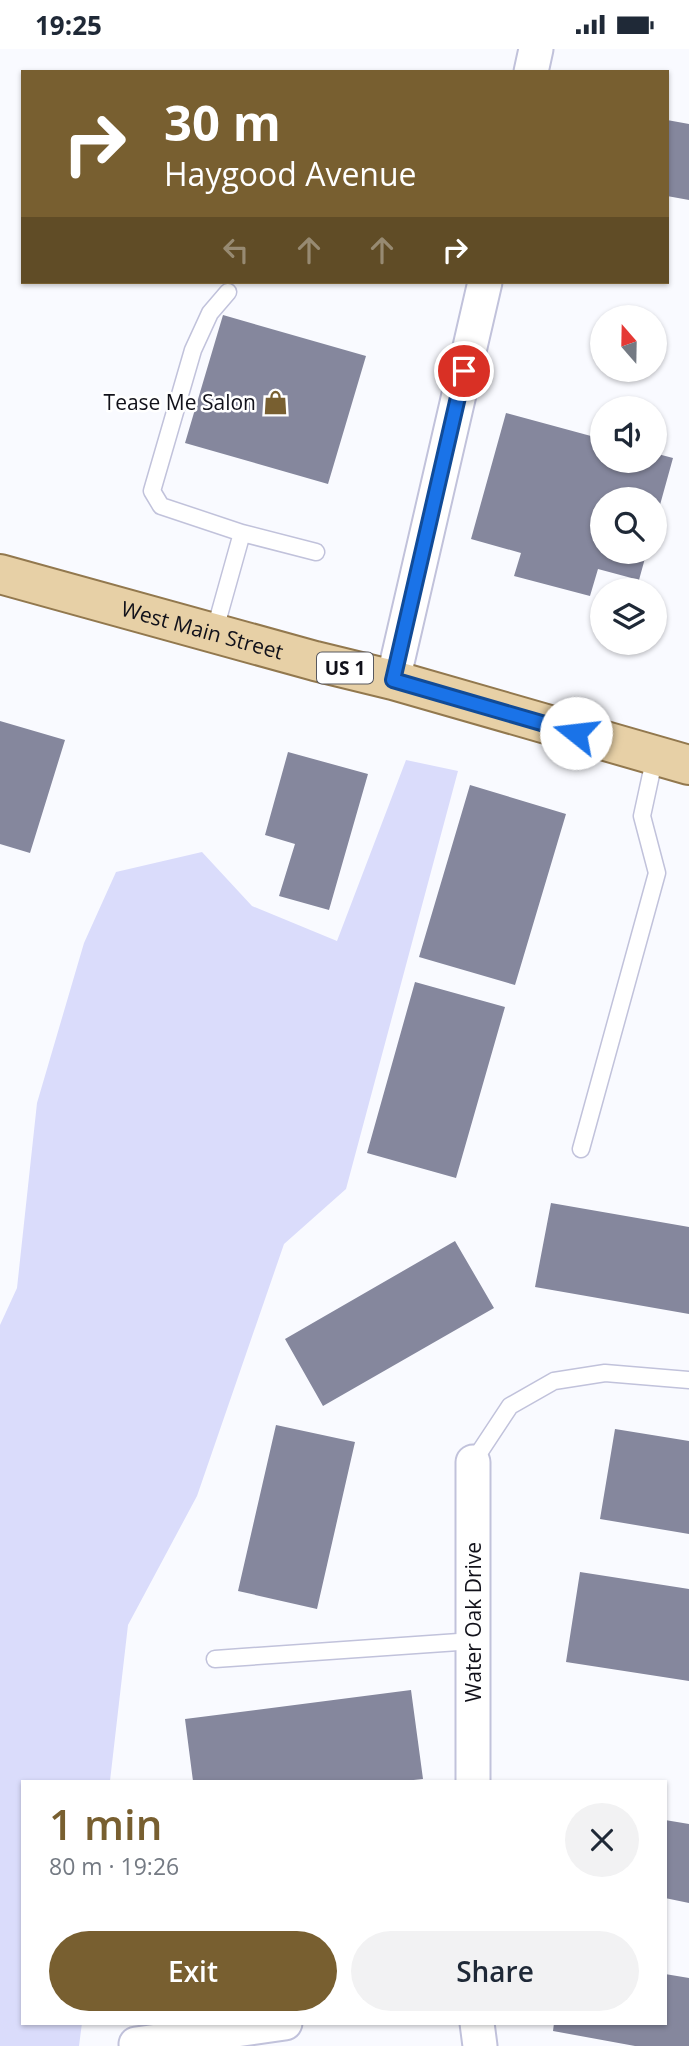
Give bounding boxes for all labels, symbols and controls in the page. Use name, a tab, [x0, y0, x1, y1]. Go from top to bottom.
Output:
text: 19:25	[35, 7, 102, 43]
text: 30 m	[164, 89, 281, 155]
icon: right	[49, 98, 140, 189]
text: Haygood Avenue	[164, 152, 417, 195]
icon: left	[217, 231, 255, 269]
icon: ahead	[290, 231, 328, 269]
icon: ahead	[363, 231, 401, 269]
icon: right	[436, 231, 474, 269]
north arrow	[590, 305, 667, 381]
map controls	[590, 305, 667, 655]
pin	[434, 341, 494, 401]
icon: arrive	[445, 352, 483, 390]
place label: Tease Me Salon	[104, 388, 256, 416]
shop icon: Tease Me Salon	[262, 388, 290, 416]
button: sound	[590, 396, 667, 473]
button: search	[590, 487, 667, 564]
button: layers	[590, 578, 667, 655]
street label: West Main Street	[118, 594, 287, 666]
road number: US 1	[317, 653, 373, 683]
position arrow	[539, 696, 613, 770]
street label: Water Oak Drive	[459, 1542, 487, 1702]
text: 1 min	[49, 1795, 162, 1852]
button: close	[565, 1803, 639, 1877]
text: 80 m · 19:26	[49, 1850, 179, 1882]
button: Exit	[49, 1931, 337, 2011]
button: Share	[351, 1931, 639, 2011]

